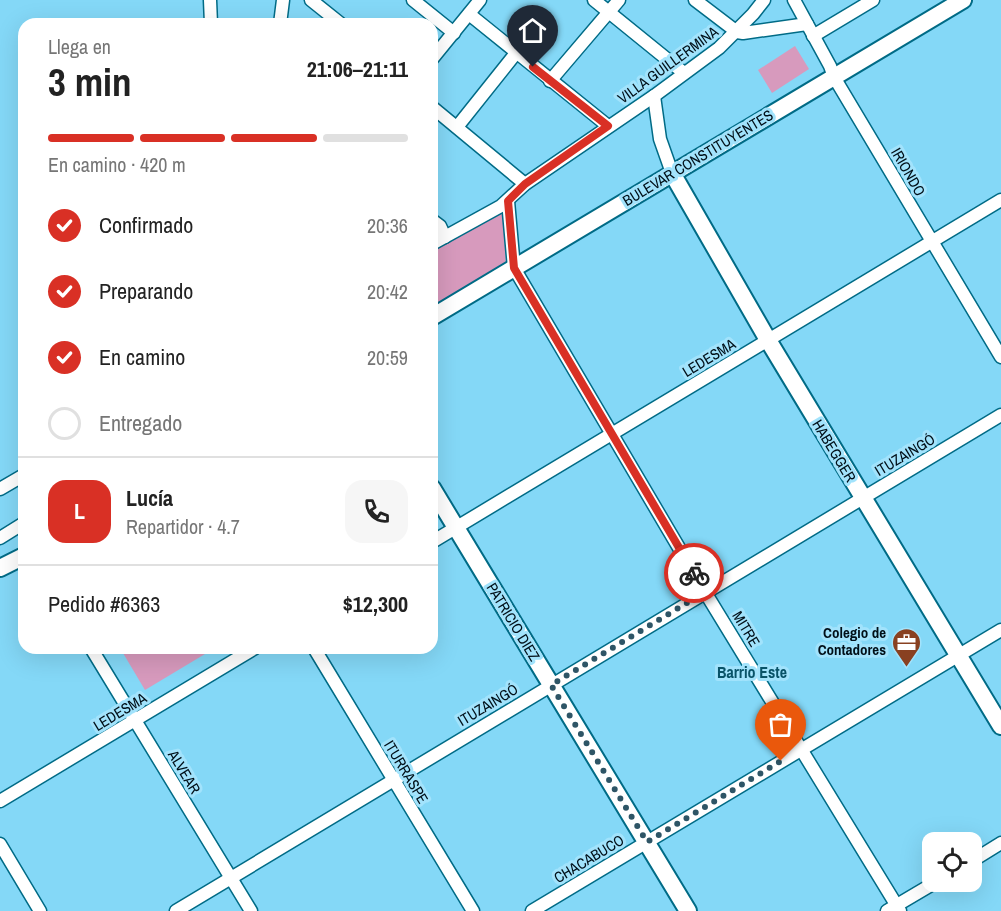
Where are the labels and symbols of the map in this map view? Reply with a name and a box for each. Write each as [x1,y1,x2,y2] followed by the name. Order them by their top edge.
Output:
[507,5,558,67] pin
[613,20,723,108] street label: VILLA GUILLERMINA
[619,104,777,211] street label: BULEVAR CONSTITUYENTES
[886,144,931,200] street label: IRIONDO
[678,333,740,382] street label: LEDESMA
[807,415,861,486] street label: HABEGGER
[871,428,939,481] street label: ITUZAINGÓ
[664,543,724,603] courier
[482,579,545,665] street label: PATRICIO DIEZ
[728,607,765,651] street label: MITRE
[818,622,886,660] place label: Colegio de Contadores
[891,626,923,668] office icon: Colegio de Contadores
[717,661,787,683] district label: Barrio Este
[454,678,522,731] street label: ITUZAINGÓ
[89,687,151,736] street label: LEDESMA
[755,699,806,761] pin
[379,736,434,807] street label: ITURRASPE
[163,745,206,798] street label: ALVEAR
[550,829,628,888] street label: CHACABUCO

